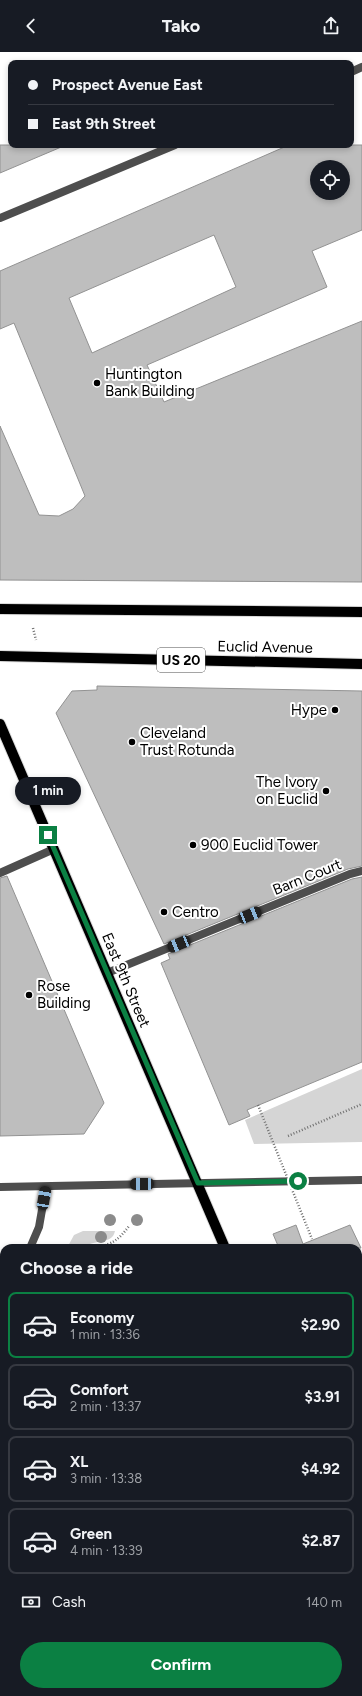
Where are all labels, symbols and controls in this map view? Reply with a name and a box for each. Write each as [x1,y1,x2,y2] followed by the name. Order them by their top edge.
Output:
[20,15,42,37] icon: back
[162,15,200,37] text: Tako
[320,15,342,37] icon: share
[52,76,203,94] text: Prospect Avenue East
[52,115,156,133] text: East 9th Street
[310,160,350,200] map controls
[310,160,350,200] button: locate
[105,365,195,400] place label: Huntington Bank Building
[92,378,102,388] marker: Huntington Bank Building
[217,637,313,657] street label: Euclid Avenue
[157,648,205,672] road number: US 20
[291,701,327,719] place label: Hype
[330,705,340,715] marker: Hype
[140,724,234,759] place label: Cleveland Trust Rotunda
[127,737,137,747] marker: Cleveland Trust Rotunda
[256,773,318,808] place label: The Ivory on Euclid
[15,777,81,805] callout: 1 min
[33,783,63,798] text: 1 min
[321,786,331,796] marker: The Ivory on Euclid
[39,826,57,844] route end
[201,836,318,854] place label: 900 Euclid Tower
[188,840,198,850] marker: 900 Euclid Tower
[270,855,344,899] street label: Barn Court
[172,903,219,921] place label: Centro
[237,905,263,925] car
[159,907,169,917] marker: Centro
[98,930,154,1030] street label: East 9th Street
[166,934,192,954] car
[37,977,91,1012] place label: Rose Building
[24,990,34,1000] marker: Rose Building
[289,1172,307,1190] route start
[130,1178,154,1190] car
[36,1185,52,1211] car
[20,1257,133,1279] text: Choose a ride
[22,1307,58,1343] icon: car
[70,1309,135,1327] text: Economy
[301,1316,340,1334] text: $2.90
[70,1327,140,1342] text: 1 min · 13:36
[22,1379,58,1415] icon: car
[70,1381,129,1399] text: Comfort
[305,1388,340,1406] text: $3.91
[70,1399,141,1414] text: 2 min · 13:37
[22,1451,58,1487] icon: car
[70,1453,88,1471] text: XL
[301,1460,340,1478] text: $4.92
[70,1471,142,1486] text: 3 min · 13:38
[22,1523,58,1559] icon: car
[70,1525,112,1543] text: Green
[302,1532,340,1550] text: $2.87
[70,1543,143,1558] text: 4 min · 13:39
[20,1591,42,1613] icon: cash
[52,1593,86,1611] text: Cash
[306,1595,342,1610] text: 140 m
[20,1642,342,1688] button: Confirm

